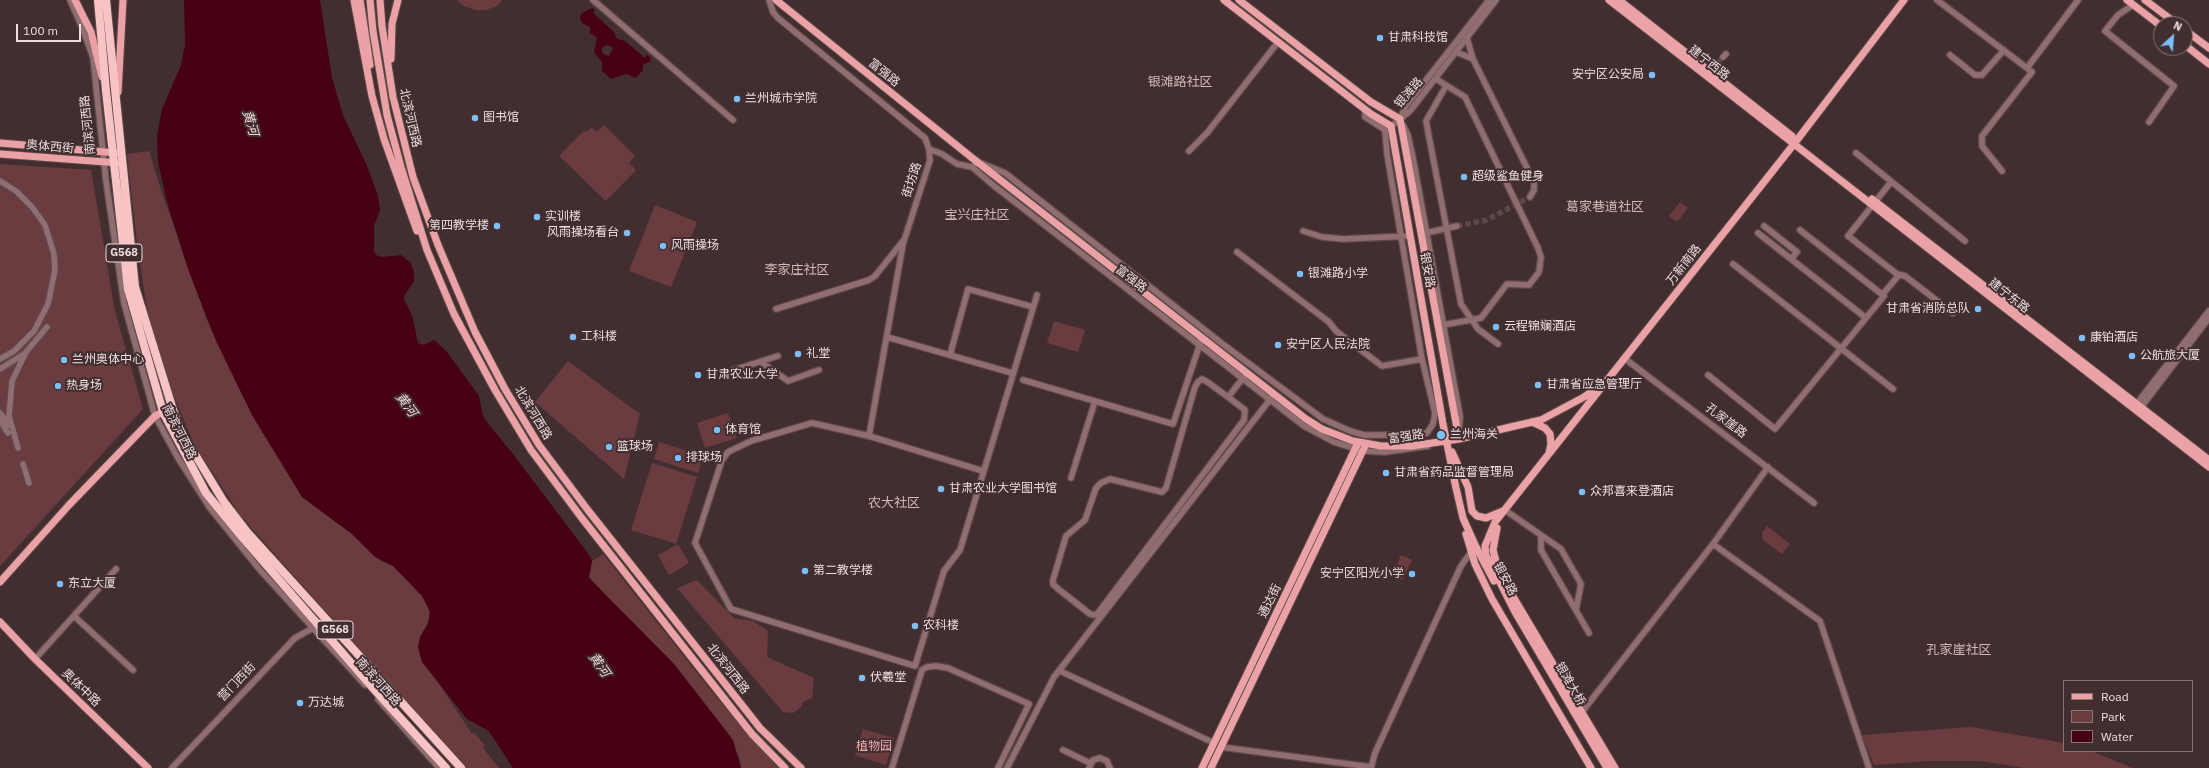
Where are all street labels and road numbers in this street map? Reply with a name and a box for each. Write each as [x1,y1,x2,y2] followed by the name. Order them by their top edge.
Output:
[1686,43,1732,83] street label: 建宁西路
[865,56,903,90] street label: 富强路
[1392,75,1426,111] street label: 银滩路
[396,87,424,149] street label: 北滨河西路
[78,94,98,156] street label: 南滨河西路
[25,138,75,156] street label: 奥体西街
[900,161,924,199] street label: 街坊路
[1664,242,1704,288] street label: 万新南路
[106,244,142,262] road number: G568
[1417,251,1437,289] street label: 银安路
[1112,262,1150,296] street label: 富强路
[1986,276,2032,316] street label: 建宁东路
[511,384,555,442] street label: 北滨河西路
[1702,401,1750,441] street label: 孔家崖路
[159,402,199,462] street label: 南滨河西路
[1387,427,1425,447] street label: 富强路
[1490,560,1520,598] street label: 银安路
[1256,582,1284,620] street label: 通达街
[317,621,353,639] road number: G568
[704,641,752,697] street label: 北滨河西路
[353,655,403,709] street label: 南滨河西路
[215,660,259,704] street label: 营门西街
[1552,660,1588,708] street label: 银滩大桥
[59,666,103,710] street label: 奥体中路

